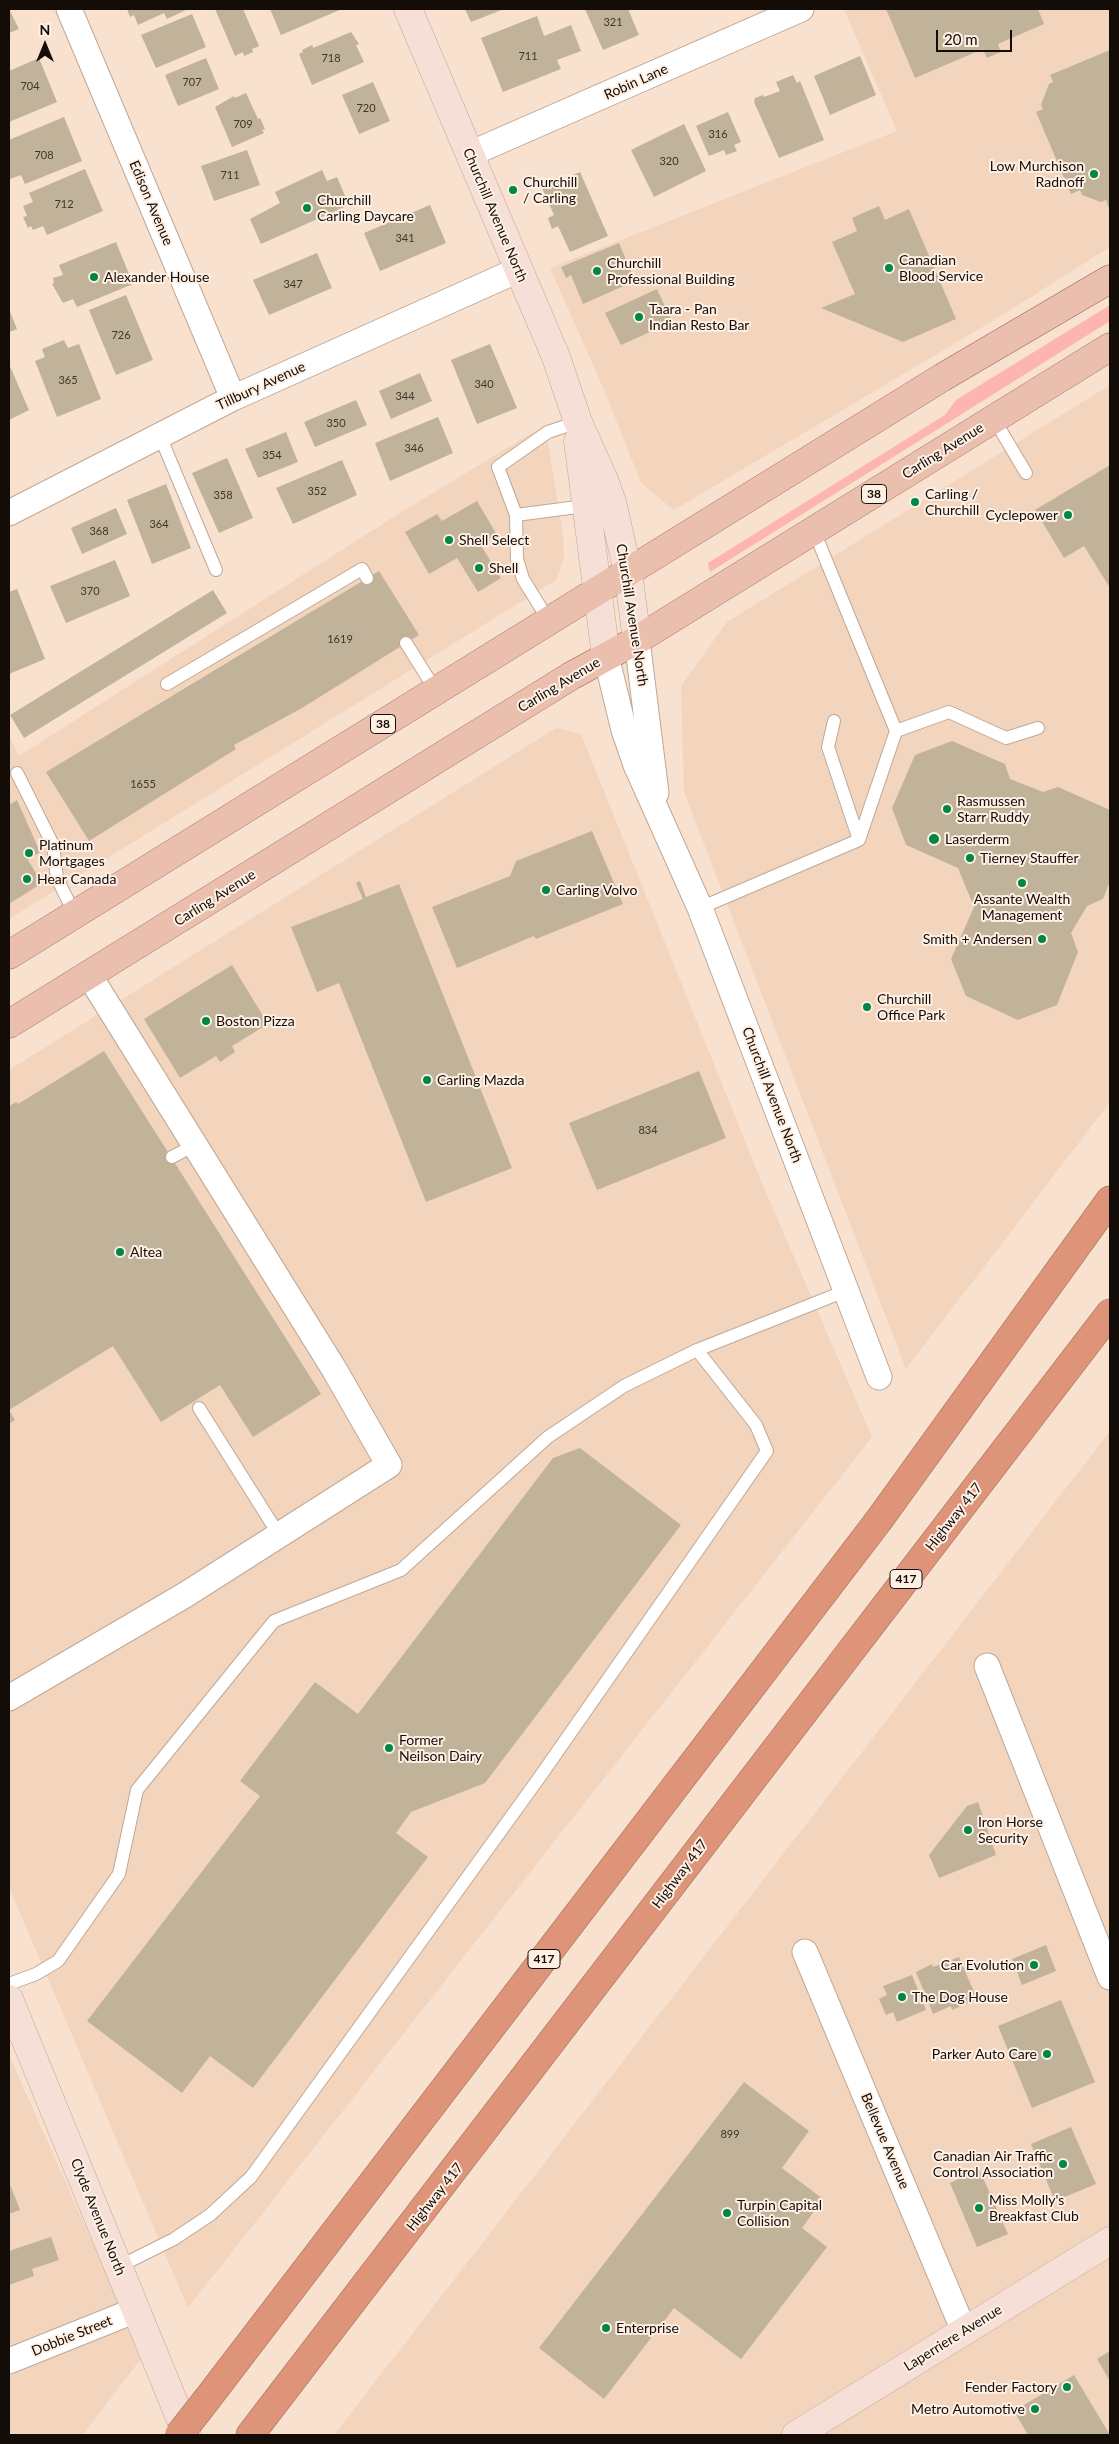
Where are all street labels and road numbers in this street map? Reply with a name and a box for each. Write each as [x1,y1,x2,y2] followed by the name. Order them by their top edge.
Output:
[601,60,671,104] street label: Robin Lane
[459,145,531,285] street label: Churchill Avenue North
[126,158,176,248] street label: Edison Avenue
[214,358,308,414] street label: Tillbury Avenue
[899,419,987,483] street label: Carling Avenue
[862,484,886,504] road number: 38
[612,543,652,687] street label: Churchill Avenue North
[515,654,603,716] street label: Carling Avenue
[370,714,396,734] road number: 38
[171,866,259,930] street label: Carling Avenue
[738,1025,806,1165] street label: Churchill Avenue North
[922,1480,986,1554] street label: Highway 417
[890,1570,922,1588] road number: 417
[649,1836,711,1912] street label: Highway 417
[528,1950,560,1968] road number: 417
[857,2091,913,2191] street label: Bellevue Avenue
[67,2156,129,2278] street label: Clyde Avenue North
[403,2160,467,2234] street label: Highway 417
[901,2301,1005,2375] street label: Laperriere Avenue
[29,2312,115,2360] street label: Dobbie Street

